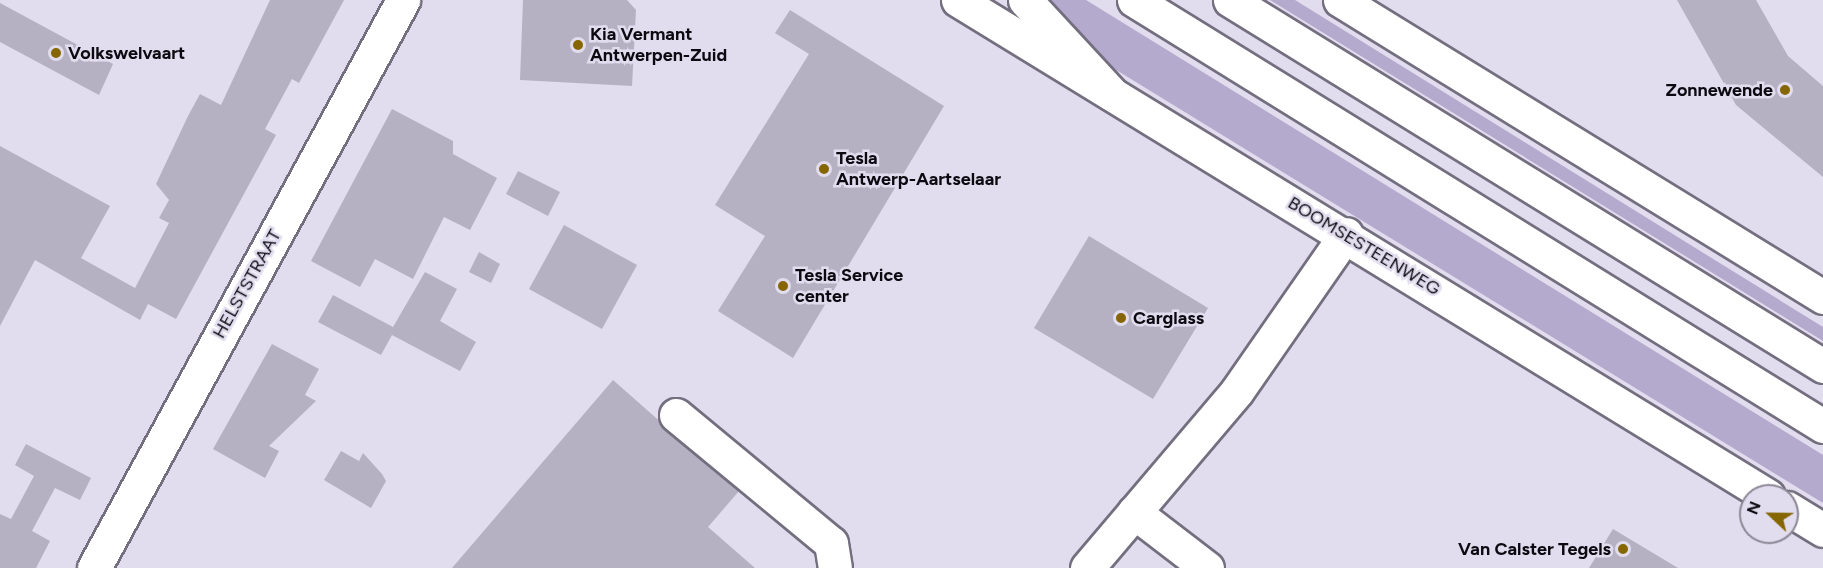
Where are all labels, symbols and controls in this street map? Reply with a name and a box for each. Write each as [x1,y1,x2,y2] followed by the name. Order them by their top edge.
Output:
[590,24,727,66] place label: Kia Vermant Antwerpen-Zuid
[571,38,585,52] marker: Kia Vermant Antwerpen-Zuid
[68,42,185,64] place label: Volkswelvaart
[49,46,63,60] marker: Volkswelvaart
[1666,79,1773,101] place label: Zonnewende
[1778,83,1792,97] marker: Zonnewende
[836,148,1001,190] place label: Tesla Antwerp-Aartselaar
[817,162,831,176] marker: Tesla Antwerp-Aartselaar
[1284,192,1444,300] street label: BOOMSESTEENWEG
[208,226,286,342] street label: HELSTSTRAAT
[795,265,903,308] place label: Tesla Service center
[776,279,790,293] marker: Tesla Service center
[1133,307,1204,329] place label: Carglass
[1114,311,1128,325] marker: Carglass
[1739,484,1799,544] north arrow
[1743,499,1765,517] text: N
[1458,538,1611,560] place label: Van Calster Tegels
[1616,542,1630,556] marker: Van Calster Tegels

